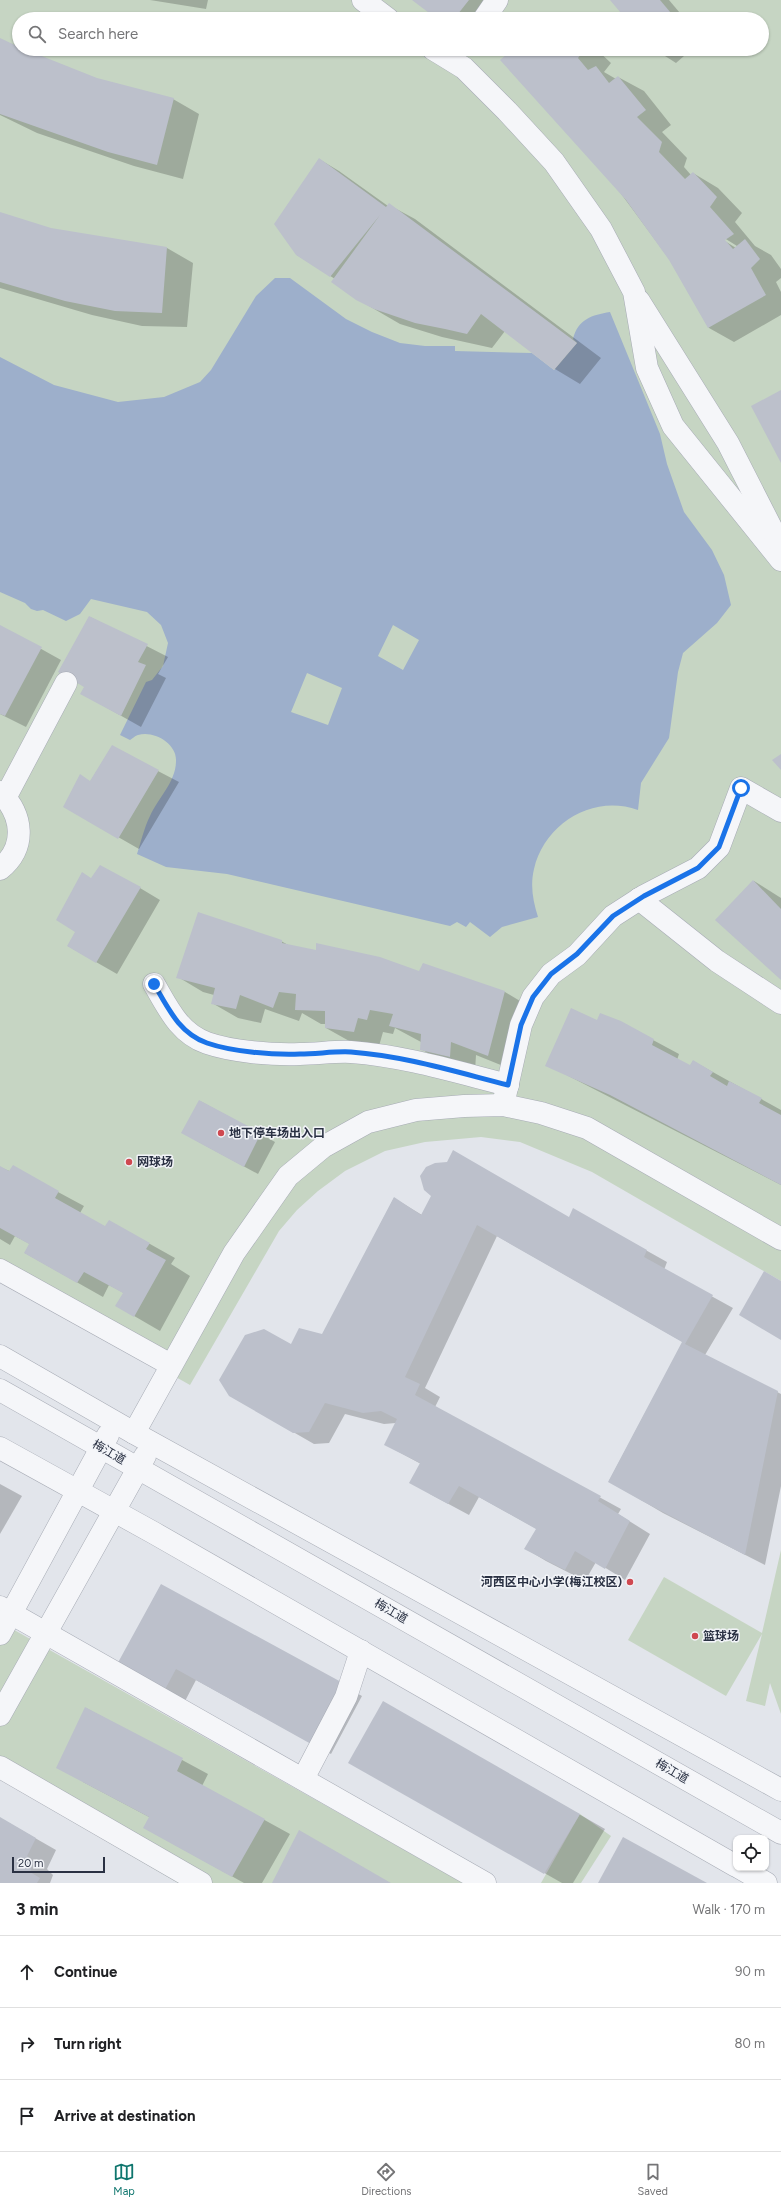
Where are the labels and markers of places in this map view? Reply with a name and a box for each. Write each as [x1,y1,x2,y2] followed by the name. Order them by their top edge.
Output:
[229,1126,325,1140] place label: 地下停车场出入口
[216,1128,226,1138] marker: 地下停车场出入口
[137,1155,173,1169] place label: 网球场
[124,1157,134,1167] marker: 网球场
[481,1575,622,1589] place label: 河西区中心小学(梅江校区)
[625,1577,635,1587] marker: 河西区中心小学(梅江校区)
[703,1629,739,1643] place label: 篮球场
[690,1631,700,1641] marker: 篮球场

